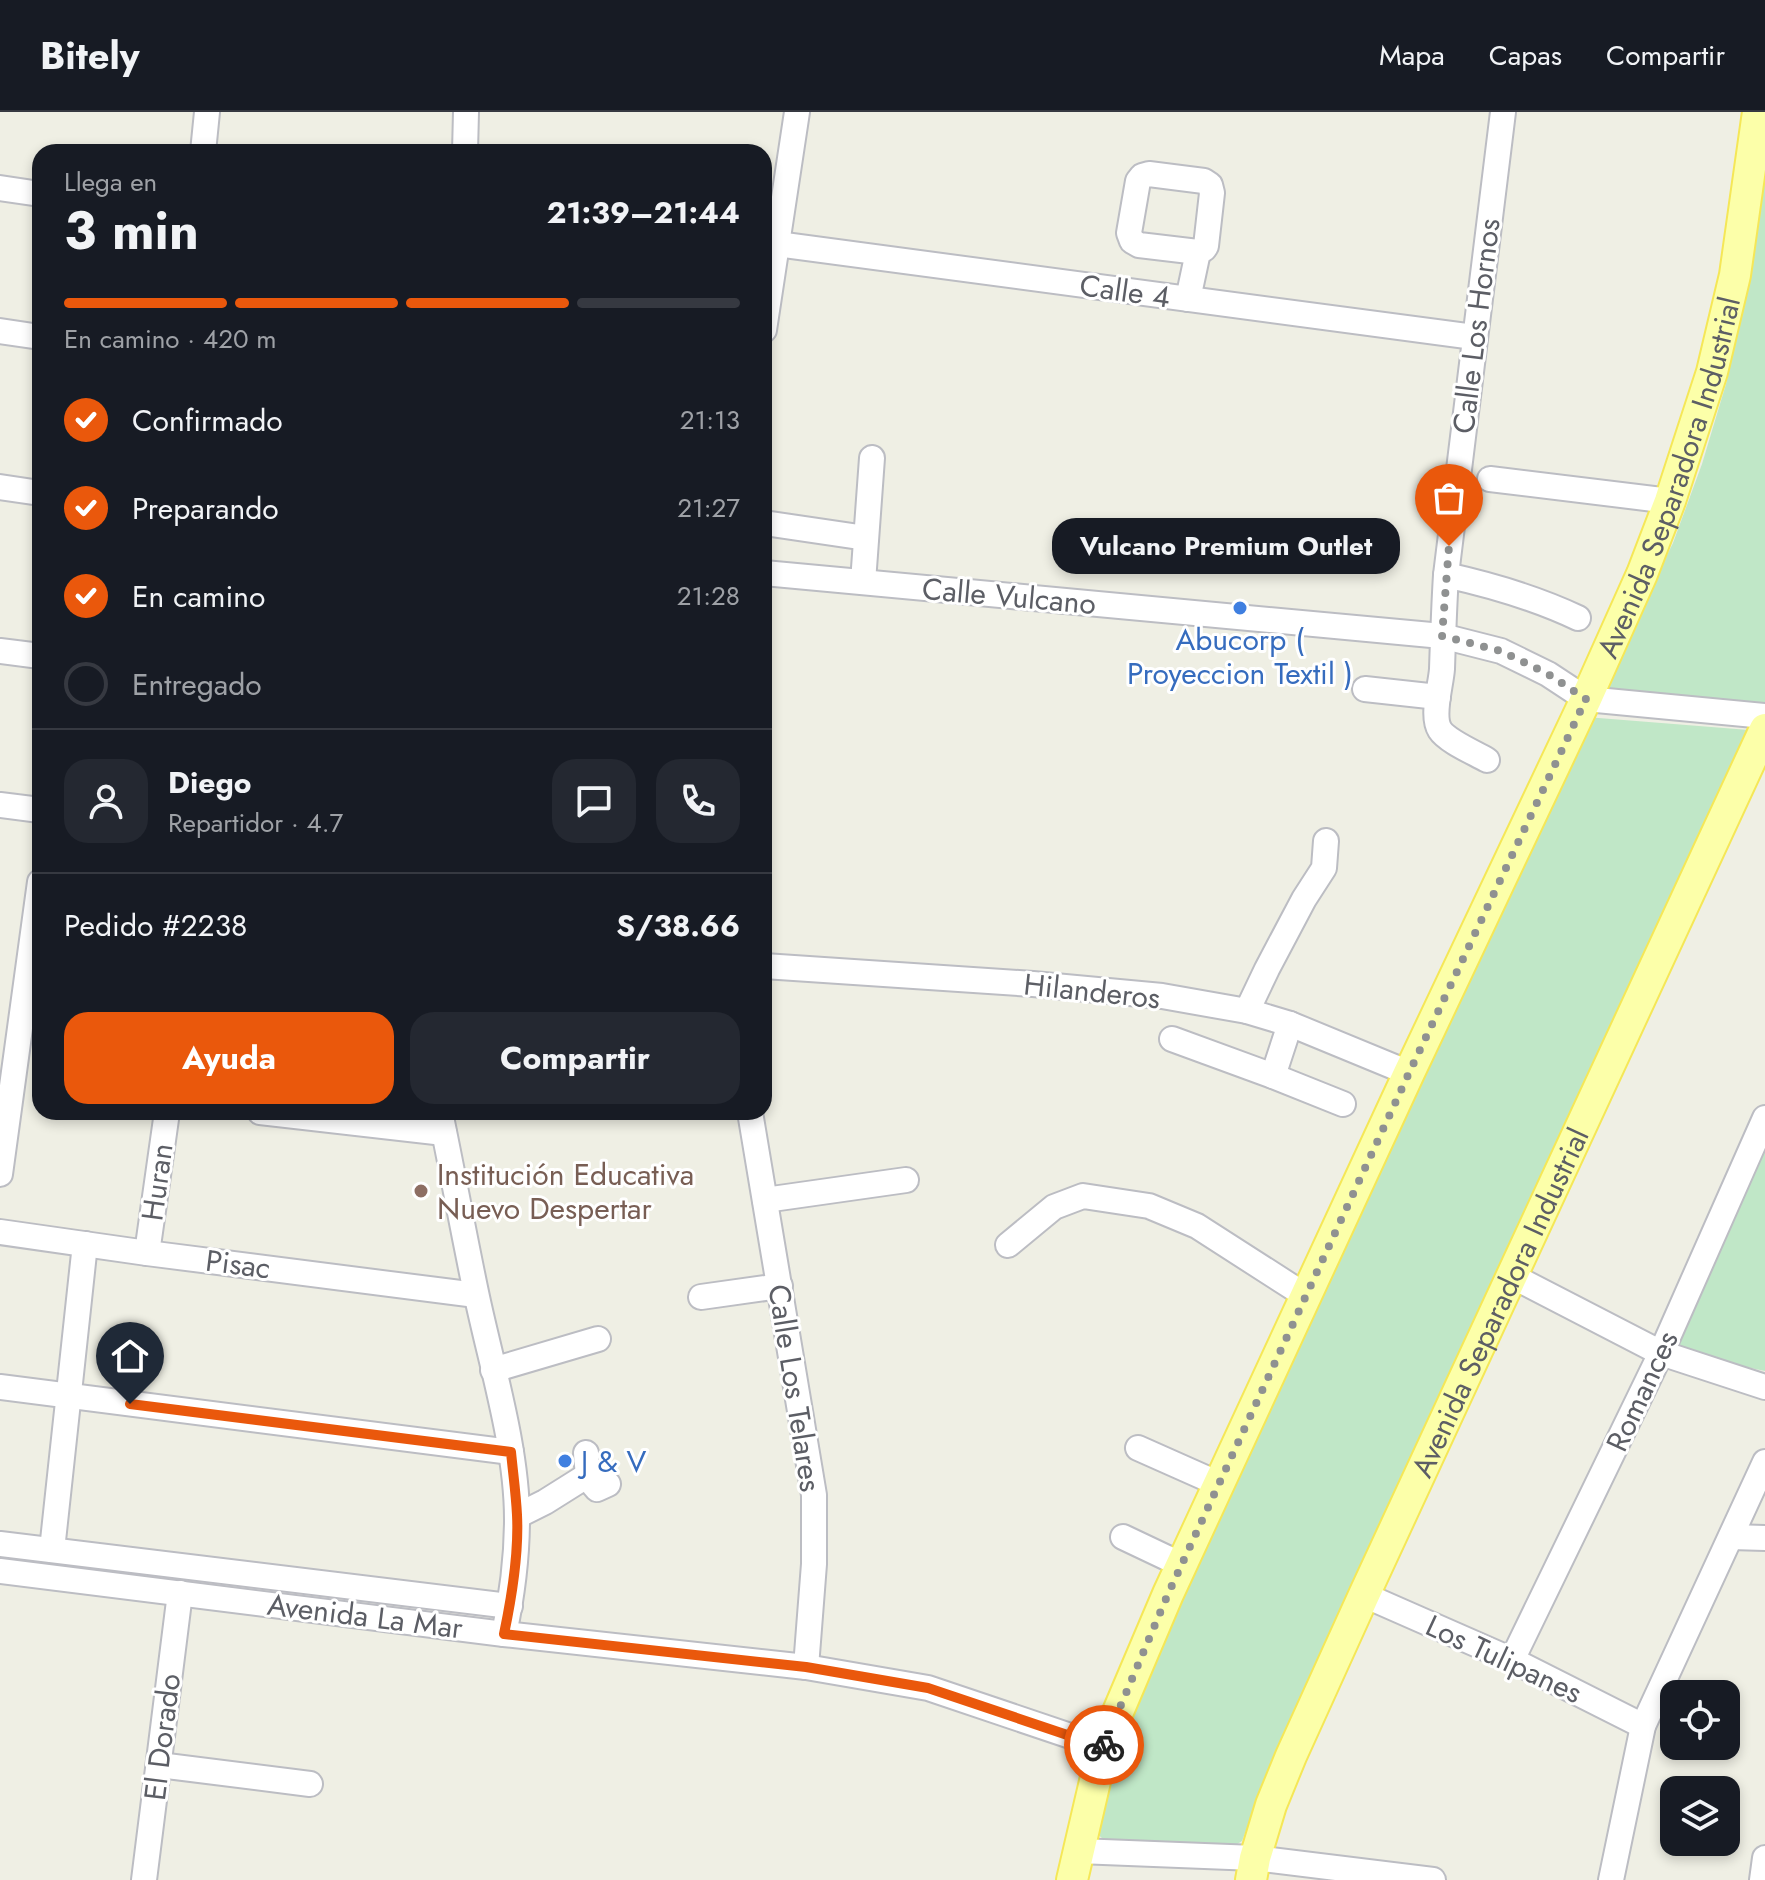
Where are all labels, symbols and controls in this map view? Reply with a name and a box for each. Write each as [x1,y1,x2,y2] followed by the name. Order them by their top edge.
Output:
[40,28,140,83] text: Bitely
[1379,35,1445,76] text: Mapa
[1489,35,1562,76] text: Capas
[1606,35,1725,76] text: Compartir
[64,163,157,201] text: Llega en
[547,191,740,234] text: 21:39–21:44
[64,193,199,269] text: 3 min
[1441,216,1511,436] street label: Calle Los Hornos
[1077,263,1173,319] street label: Calle 4
[1586,292,1751,665] street label: Avenida Separadora Industrial
[64,320,277,358] text: En camino · 420 m
[64,398,108,442] icon: check
[132,399,283,442] text: Confirmado
[680,401,740,439] text: 21:13
[1415,464,1483,546] pin
[1427,476,1471,520] icon: bag
[64,486,108,530] icon: check
[132,487,279,530] text: Preparando
[677,489,740,527] text: 21:27
[1053,518,1401,574] callout: Vulcano Premium Outlet
[1080,527,1372,565] text: Vulcano Premium Outlet
[920,567,1098,625] street label: Calle Vulcano
[64,574,108,618] icon: check
[132,575,265,618] text: En camino
[677,577,740,615] text: 21:28
[1231,599,1249,617] marker: Abucorp ( Proyeccion Textil )
[1127,618,1353,695] place label: Abucorp ( Proyeccion Textil )
[132,663,262,706] text: Entregado
[64,759,148,843] button: person
[552,759,636,843] button: chat
[656,759,740,843] button: phone
[168,761,251,804] text: Diego
[168,804,343,842] text: Repartidor · 4.7
[64,904,247,947] text: Pedido #2238
[616,904,740,947] text: S/38.66
[1022,962,1162,1020] street label: Hilanderos
[64,1012,394,1104] button: Ayuda
[410,1012,740,1104] button: Compartir
[1400,1120,1599,1484] street label: Avenida Separadora Industrial
[130,1141,184,1223] street label: Huran
[437,1153,694,1230] place label: Institución Educativa Nuevo Despertar
[412,1182,430,1200] marker: Institución Educativa Nuevo Despertar
[203,1239,273,1289] street label: Pisac
[757,1281,833,1495] street label: Calle Los Telares
[96,1322,164,1404] pin
[1595,1324,1689,1458] street label: Romances
[108,1334,152,1378] icon: home
[577,1440,646,1483] place label: J & V
[556,1452,574,1470] marker: J & V
[265,1583,466,1649] street label: Avenida La Mar
[1419,1604,1589,1714] street label: Los Tulipanes
[133,1671,191,1803] street label: El Dorado
[1660,1680,1740,1856] map controls
[1660,1680,1740,1760] button: locate
[1064,1705,1144,1785] courier
[1082,1723,1126,1767] icon: bike
[1660,1776,1740,1856] button: layers

